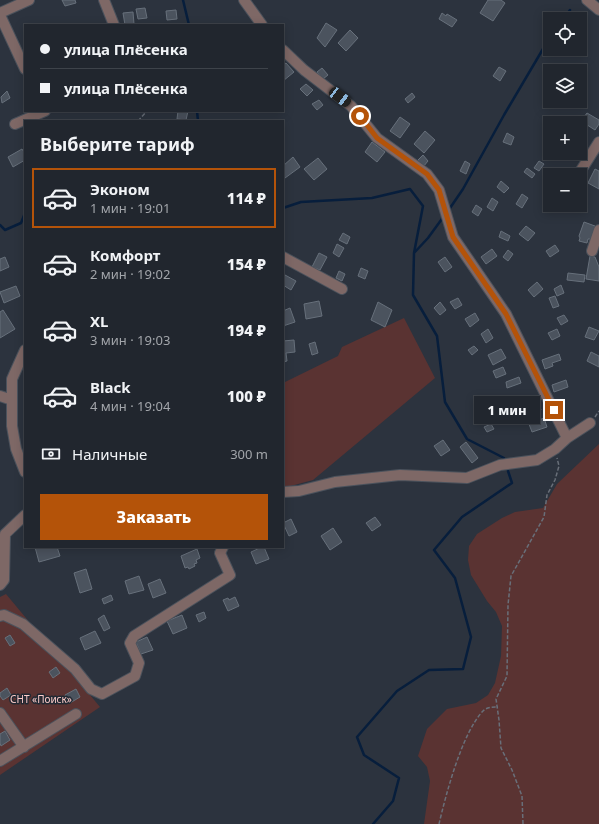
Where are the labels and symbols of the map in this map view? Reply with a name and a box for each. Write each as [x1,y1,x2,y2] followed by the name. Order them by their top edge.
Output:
[327,85,353,109] car
[351,107,369,125] route start
[474,396,540,424] callout: 1 мин
[545,401,563,419] route end
[10,692,72,706] park label: СНТ «Поиск»

